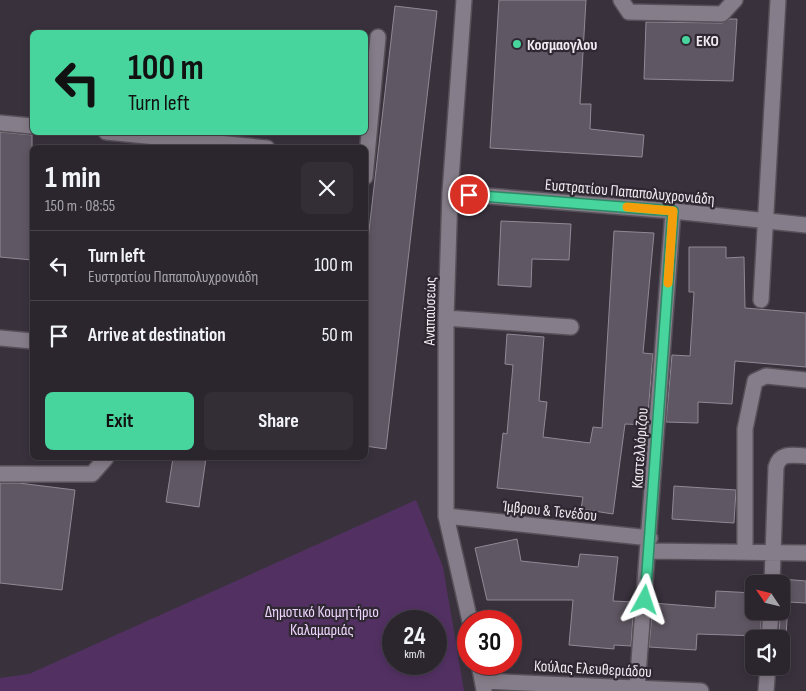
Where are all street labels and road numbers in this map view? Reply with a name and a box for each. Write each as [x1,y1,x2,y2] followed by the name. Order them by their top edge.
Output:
[544,176,716,209] street label: Ευστρατίου Παπαπολυχρονιάδη
[420,276,441,347] street label: Αναπαύσεως
[628,407,653,489] street label: Καστελλόριζου
[501,497,598,526] street label: Ίμβρου & Τενέδου
[533,657,652,682] street label: Κούλας Ελευθεριάδου

